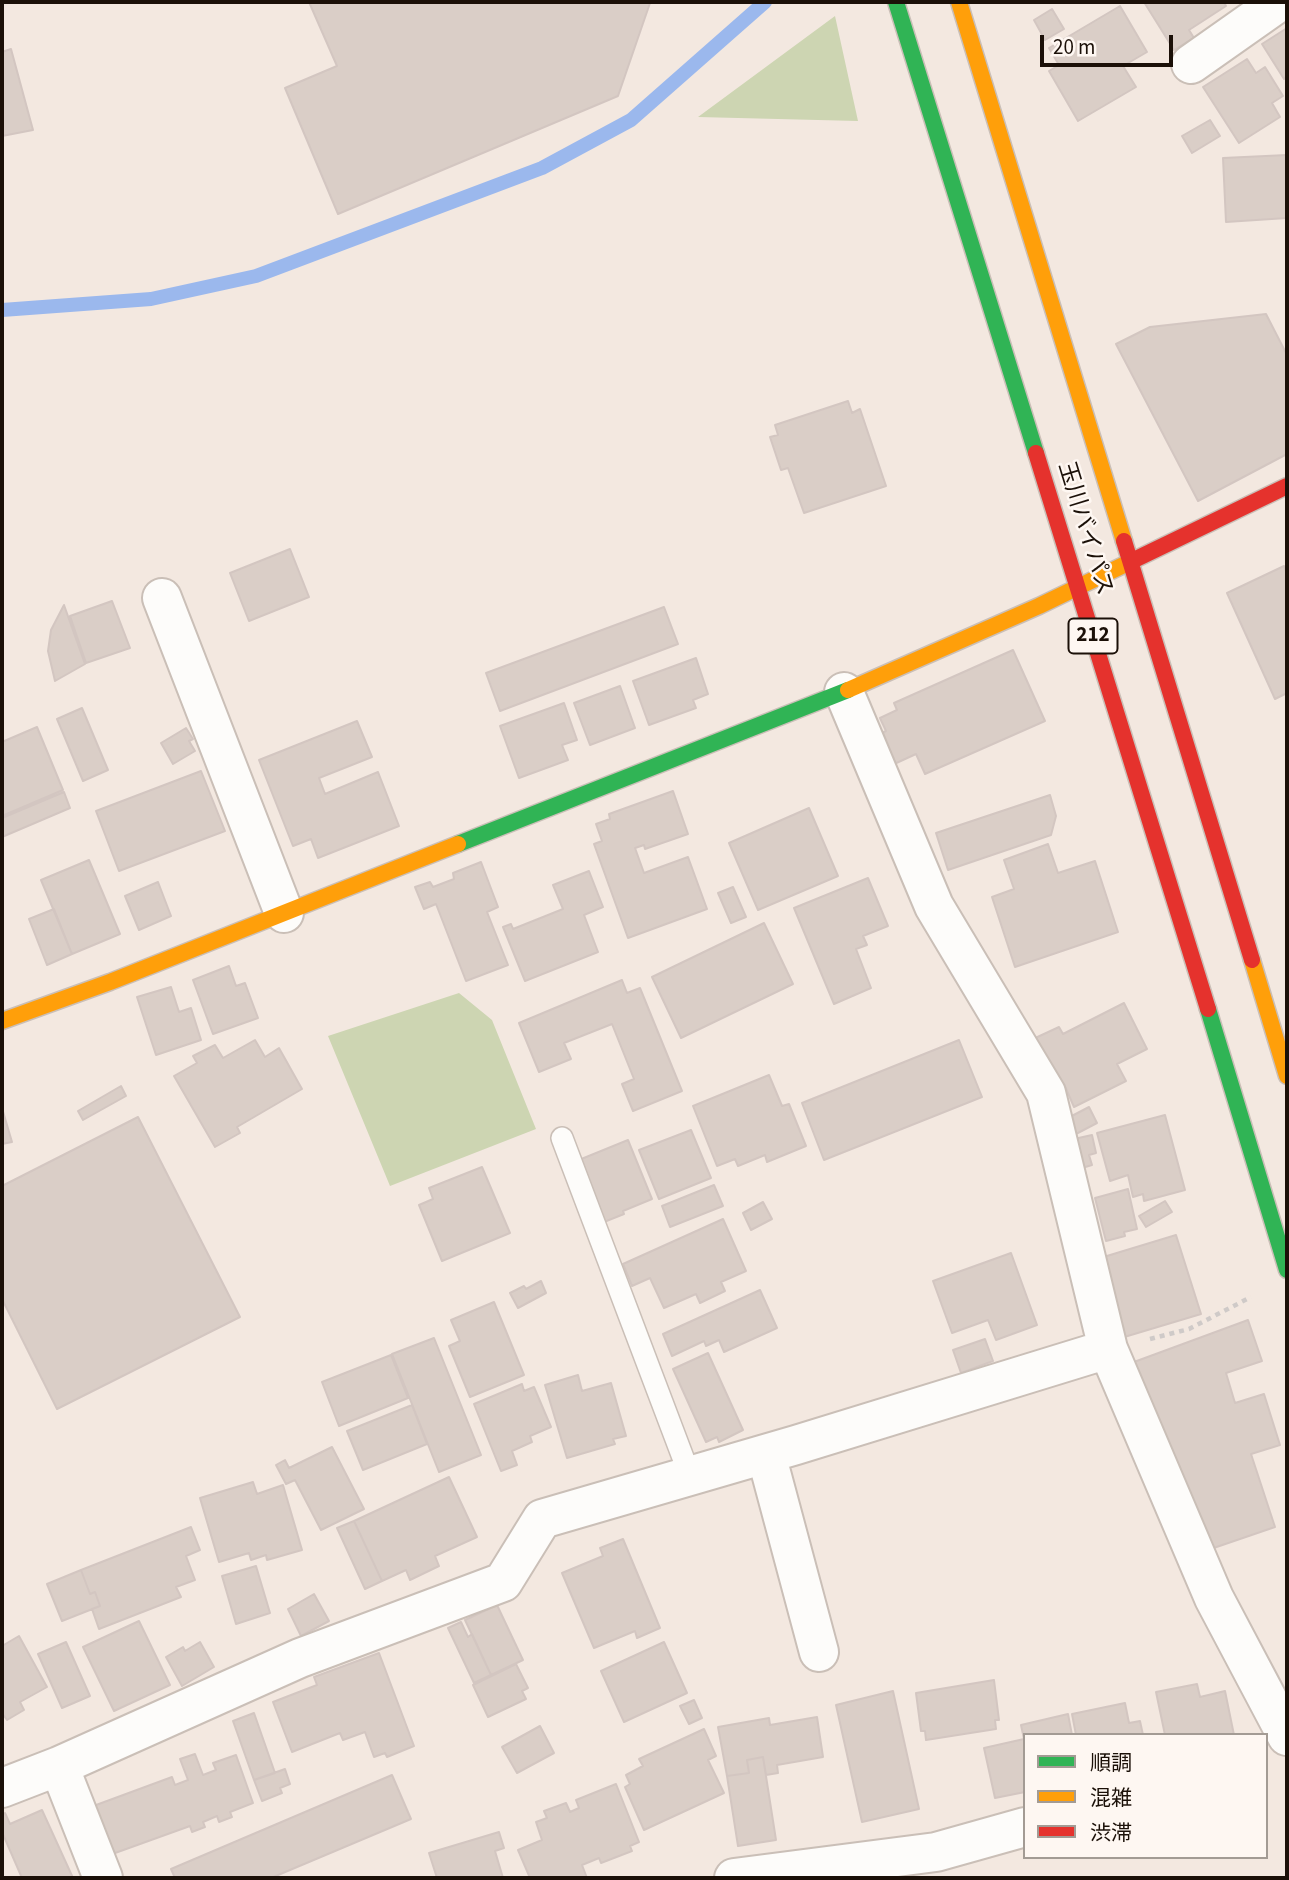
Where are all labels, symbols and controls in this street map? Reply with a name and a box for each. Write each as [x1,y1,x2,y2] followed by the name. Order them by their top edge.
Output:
[1044,21,1177,65] scale bar
[1053,32,1095,62] text: 20 m
[1051,459,1117,599] street label: 玉川バイパス
[1068,618,1118,654] road number: 212
[1023,1733,1268,1859] legend
[1090,1748,1132,1778] text: 順調
[1090,1783,1132,1813] text: 混雑
[1090,1818,1132,1848] text: 渋滞

